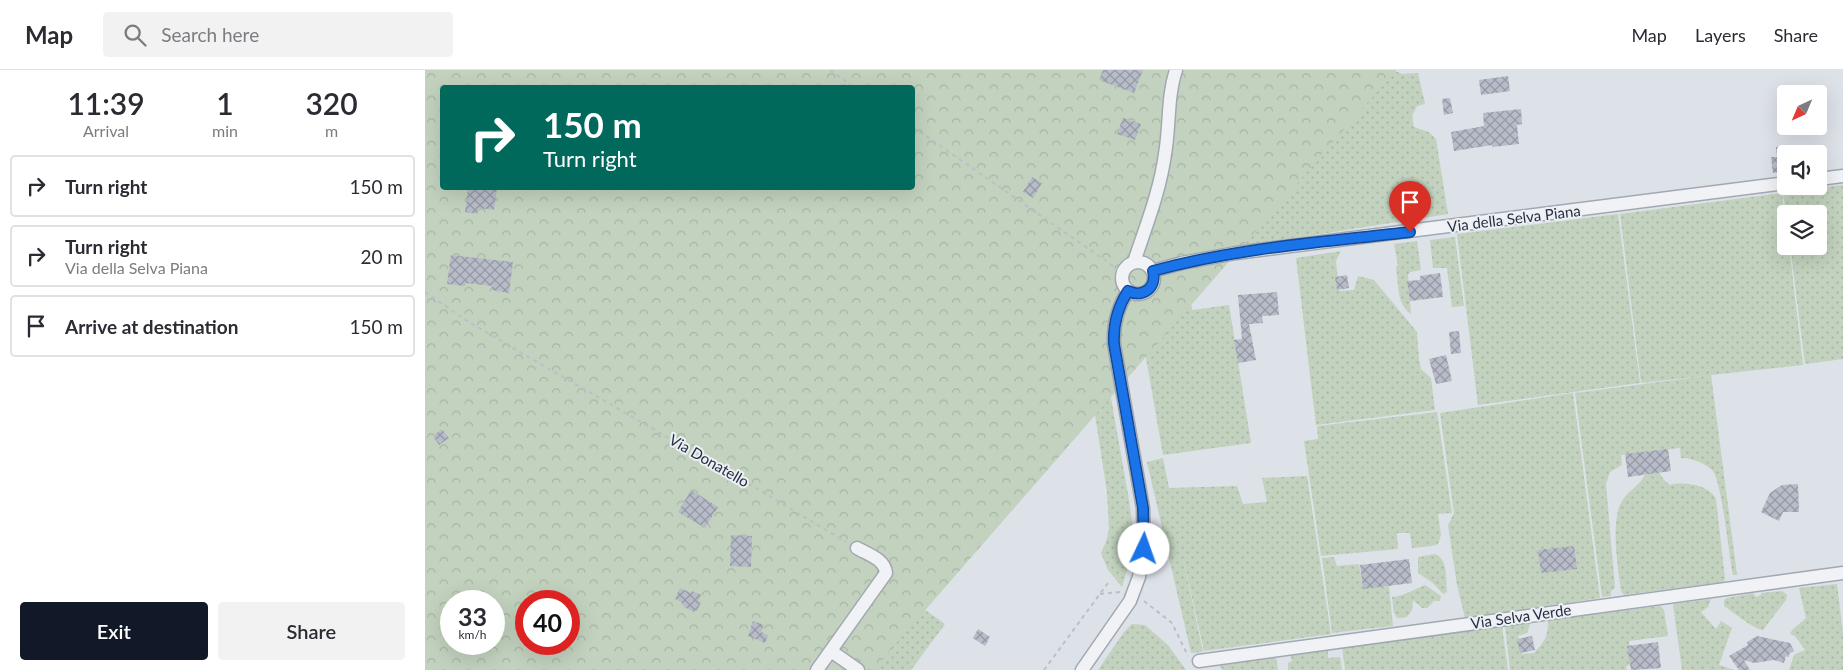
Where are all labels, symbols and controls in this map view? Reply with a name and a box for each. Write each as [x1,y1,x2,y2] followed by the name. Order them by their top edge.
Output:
[103,12,453,57] search box
[25,20,73,49] text: Map
[121,21,149,49] icon: search
[161,23,259,46] text: Search here
[1631,24,1667,46] text: Map
[1695,24,1746,46] text: Layers
[1774,24,1818,46] text: Share
[67,85,145,121] text: 11:39
[216,85,234,121] text: 1
[305,85,358,121] text: 320
[1777,85,1827,135] north arrow
[1777,85,1827,255] map controls
[543,103,642,145] text: 150 m
[460,105,525,170] icon: right
[83,121,129,140] text: Arrival
[212,121,238,140] text: min
[325,121,338,140] text: m
[543,145,637,172] text: Turn right
[1777,145,1827,195] button: sound
[22,172,50,200] icon: right
[65,175,147,198] text: Turn right
[349,175,403,198] text: 150 m
[1389,181,1431,232] pin
[1396,188,1424,216] icon: arrive
[1446,201,1581,235] street label: Via della Selva Piana
[1777,205,1827,255] button: layers
[65,235,147,258] text: Turn right
[22,242,50,270] icon: right
[360,245,403,268] text: 20 m
[65,258,208,277] text: Via della Selva Piana
[22,312,50,340] icon: arrive
[65,315,238,338] text: Arrive at destination
[349,315,403,338] text: 150 m
[666,430,753,490] street label: Via Donatello
[1117,522,1169,574] position arrow
[515,590,580,655] speed limit sign: 40
[1469,600,1572,632] street label: Via Selva Verde
[458,601,487,631] text: 33
[20,602,208,660] button: Exit
[218,602,405,660] button: Share
[458,627,487,642] text: km/h

